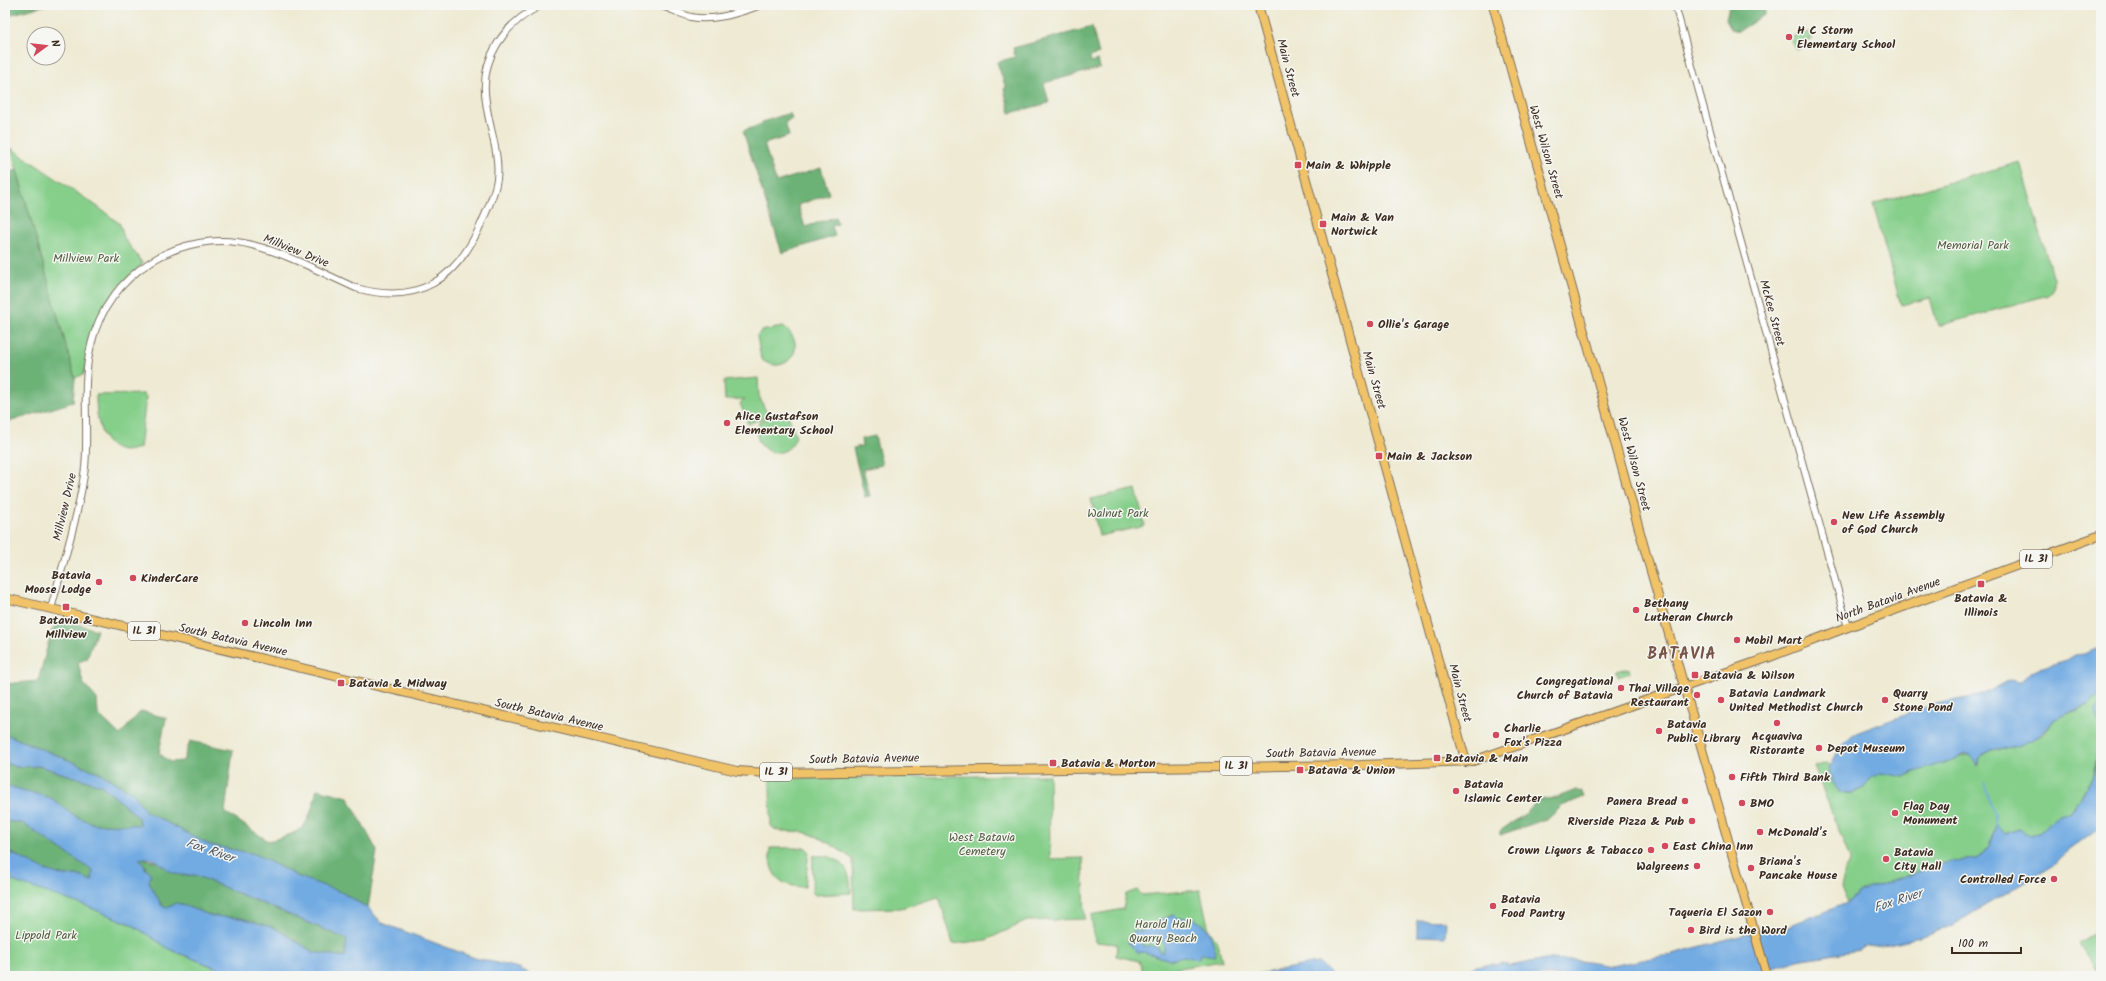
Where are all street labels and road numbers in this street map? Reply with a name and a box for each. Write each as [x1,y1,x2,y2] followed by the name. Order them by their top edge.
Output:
[1271,37,1305,100] street label: Main Street
[1524,103,1569,201] street label: West Wilson Street
[260,229,332,273] street label: Millview Drive
[1754,278,1790,349] street label: McKee Street
[1357,349,1391,412] street label: Main Street
[1612,415,1656,514] street label: West Wilson Street
[48,470,82,543] street label: Millview Drive
[2020,550,2052,568] road number: IL 31
[1833,572,1944,628] street label: North Batavia Avenue
[177,618,290,662] street label: South Batavia Avenue
[128,622,160,640] road number: IL 31
[1443,662,1477,725] street label: Main Street
[493,693,606,737] street label: South Batavia Avenue
[1265,743,1377,763] street label: South Batavia Avenue
[808,749,920,769] street label: South Batavia Avenue
[1220,757,1252,775] road number: IL 31
[760,763,792,781] road number: IL 31

